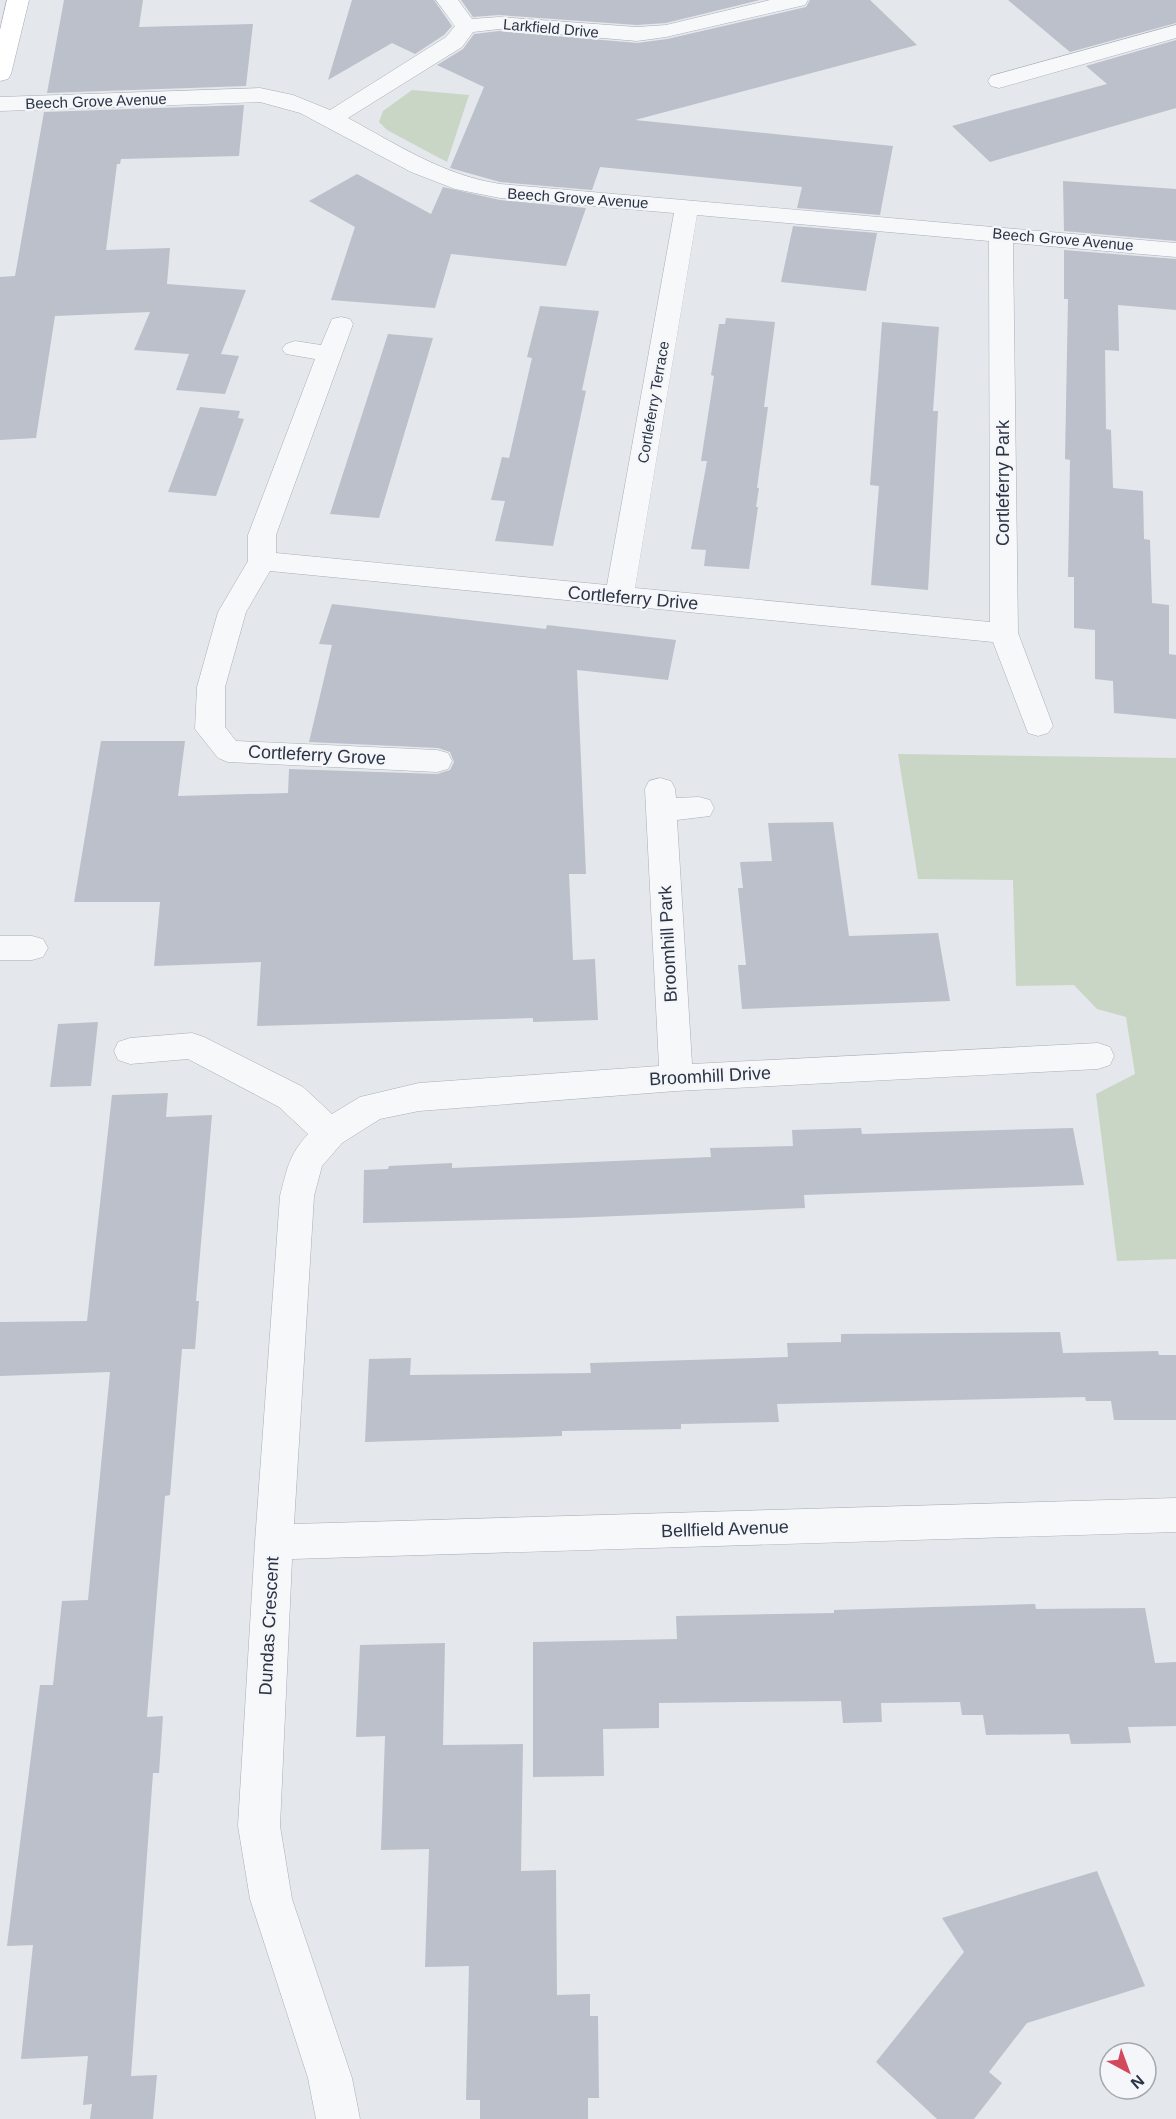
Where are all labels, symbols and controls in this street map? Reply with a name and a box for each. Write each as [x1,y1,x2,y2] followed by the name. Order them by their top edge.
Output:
[503,15,599,41] street label: Larkfield Drive
[25,90,167,112] street label: Beech Grove Avenue
[507,185,649,211] street label: Beech Grove Avenue
[992,224,1134,254] street label: Beech Grove Avenue
[634,339,672,465] street label: Cortleferry Terrace
[993,419,1013,546] street label: Cortleferry Park
[567,582,699,614] street label: Cortleferry Drive
[248,741,386,769] street label: Cortleferry Grove
[655,884,681,1003] street label: Broomhill Park
[649,1063,771,1089] street label: Broomhill Drive
[661,1517,789,1541] street label: Bellfield Avenue
[255,1556,283,1696] street label: Dundas Crescent
[1098,2041,1158,2101] north arrow
[1128,2072,1147,2092] text: N

